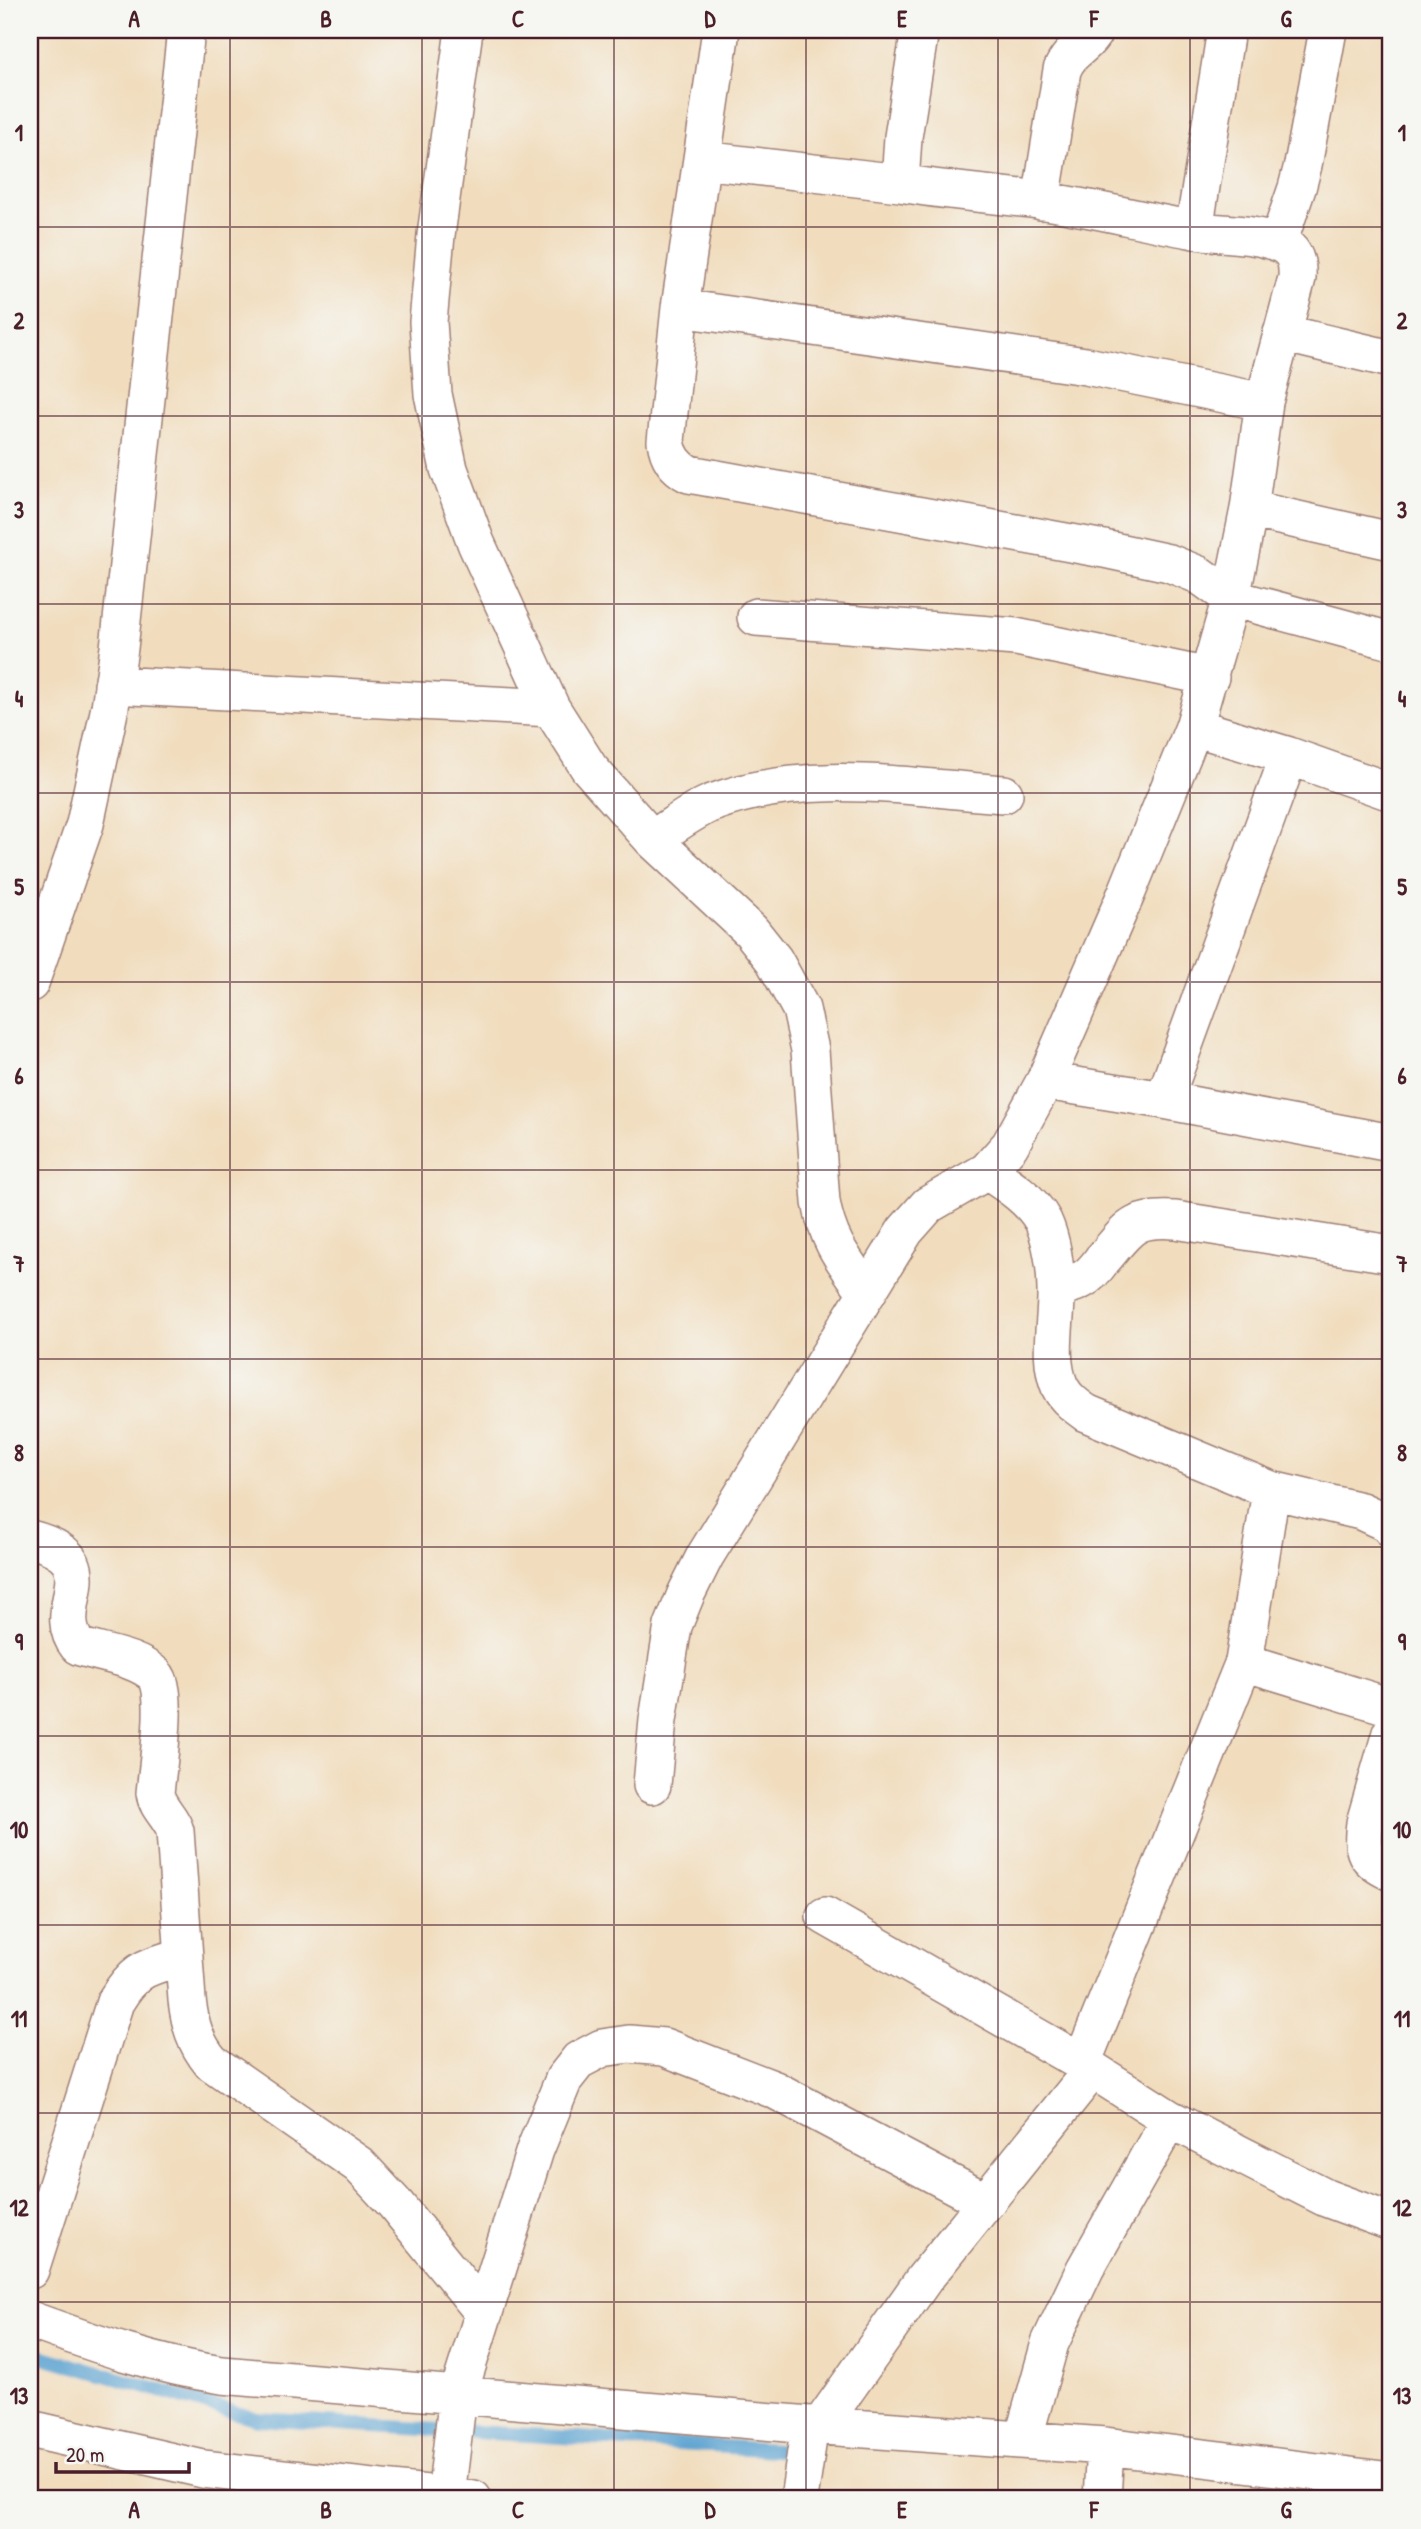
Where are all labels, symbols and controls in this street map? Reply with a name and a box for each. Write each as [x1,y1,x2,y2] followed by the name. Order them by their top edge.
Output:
[128,3,140,34] text: A
[320,3,332,34] text: B
[512,3,524,34] text: C
[705,3,717,34] text: D
[897,3,908,34] text: E
[1089,3,1100,34] text: F
[1280,3,1292,34] text: G
[15,117,23,148] text: 1
[1398,117,1406,148] text: 1
[14,305,25,336] text: 2
[1397,305,1408,336] text: 2
[14,494,24,525] text: 3
[1397,494,1407,525] text: 3
[15,683,24,714] text: 4
[1398,683,1407,714] text: 4
[14,871,24,902] text: 5
[1397,871,1407,902] text: 5
[14,1060,24,1091] text: 6
[1397,1060,1407,1091] text: 6
[12,1248,25,1279] text: 7
[1395,1248,1408,1279] text: 7
[14,1437,24,1468] text: 8
[1397,1437,1407,1468] text: 8
[15,1626,24,1657] text: 9
[1398,1626,1407,1657] text: 9
[10,1814,28,1845] text: 10
[1393,1814,1411,1845] text: 10
[11,2003,27,2034] text: 11
[1394,2003,1410,2034] text: 11
[9,2192,29,2223] text: 12
[1392,2192,1412,2223] text: 12
[10,2380,28,2411] text: 13
[1393,2380,1411,2411] text: 13
[56,2431,189,2475] scale bar
[66,2440,104,2469] text: 20 m
[128,2494,140,2525] text: A
[320,2494,332,2525] text: B
[512,2494,524,2525] text: C
[705,2494,717,2525] text: D
[897,2494,908,2525] text: E
[1089,2494,1100,2525] text: F
[1280,2494,1292,2525] text: G

